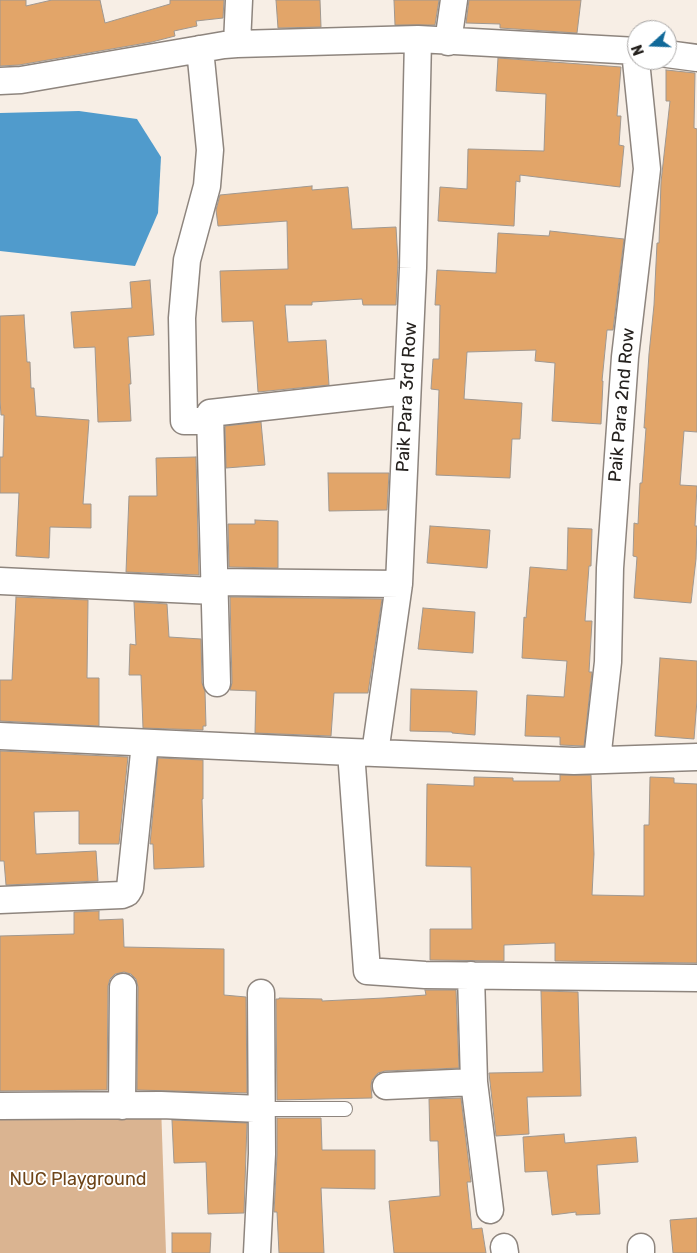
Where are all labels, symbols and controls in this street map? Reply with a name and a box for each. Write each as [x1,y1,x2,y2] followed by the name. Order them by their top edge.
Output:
[627,20,677,70] north arrow
[629,42,648,58] text: N
[392,321,422,473] street label: Paik Para 3rd Row
[605,327,639,483] street label: Paik Para 2nd Row
[9,1169,147,1191] park label: NUC Playground

